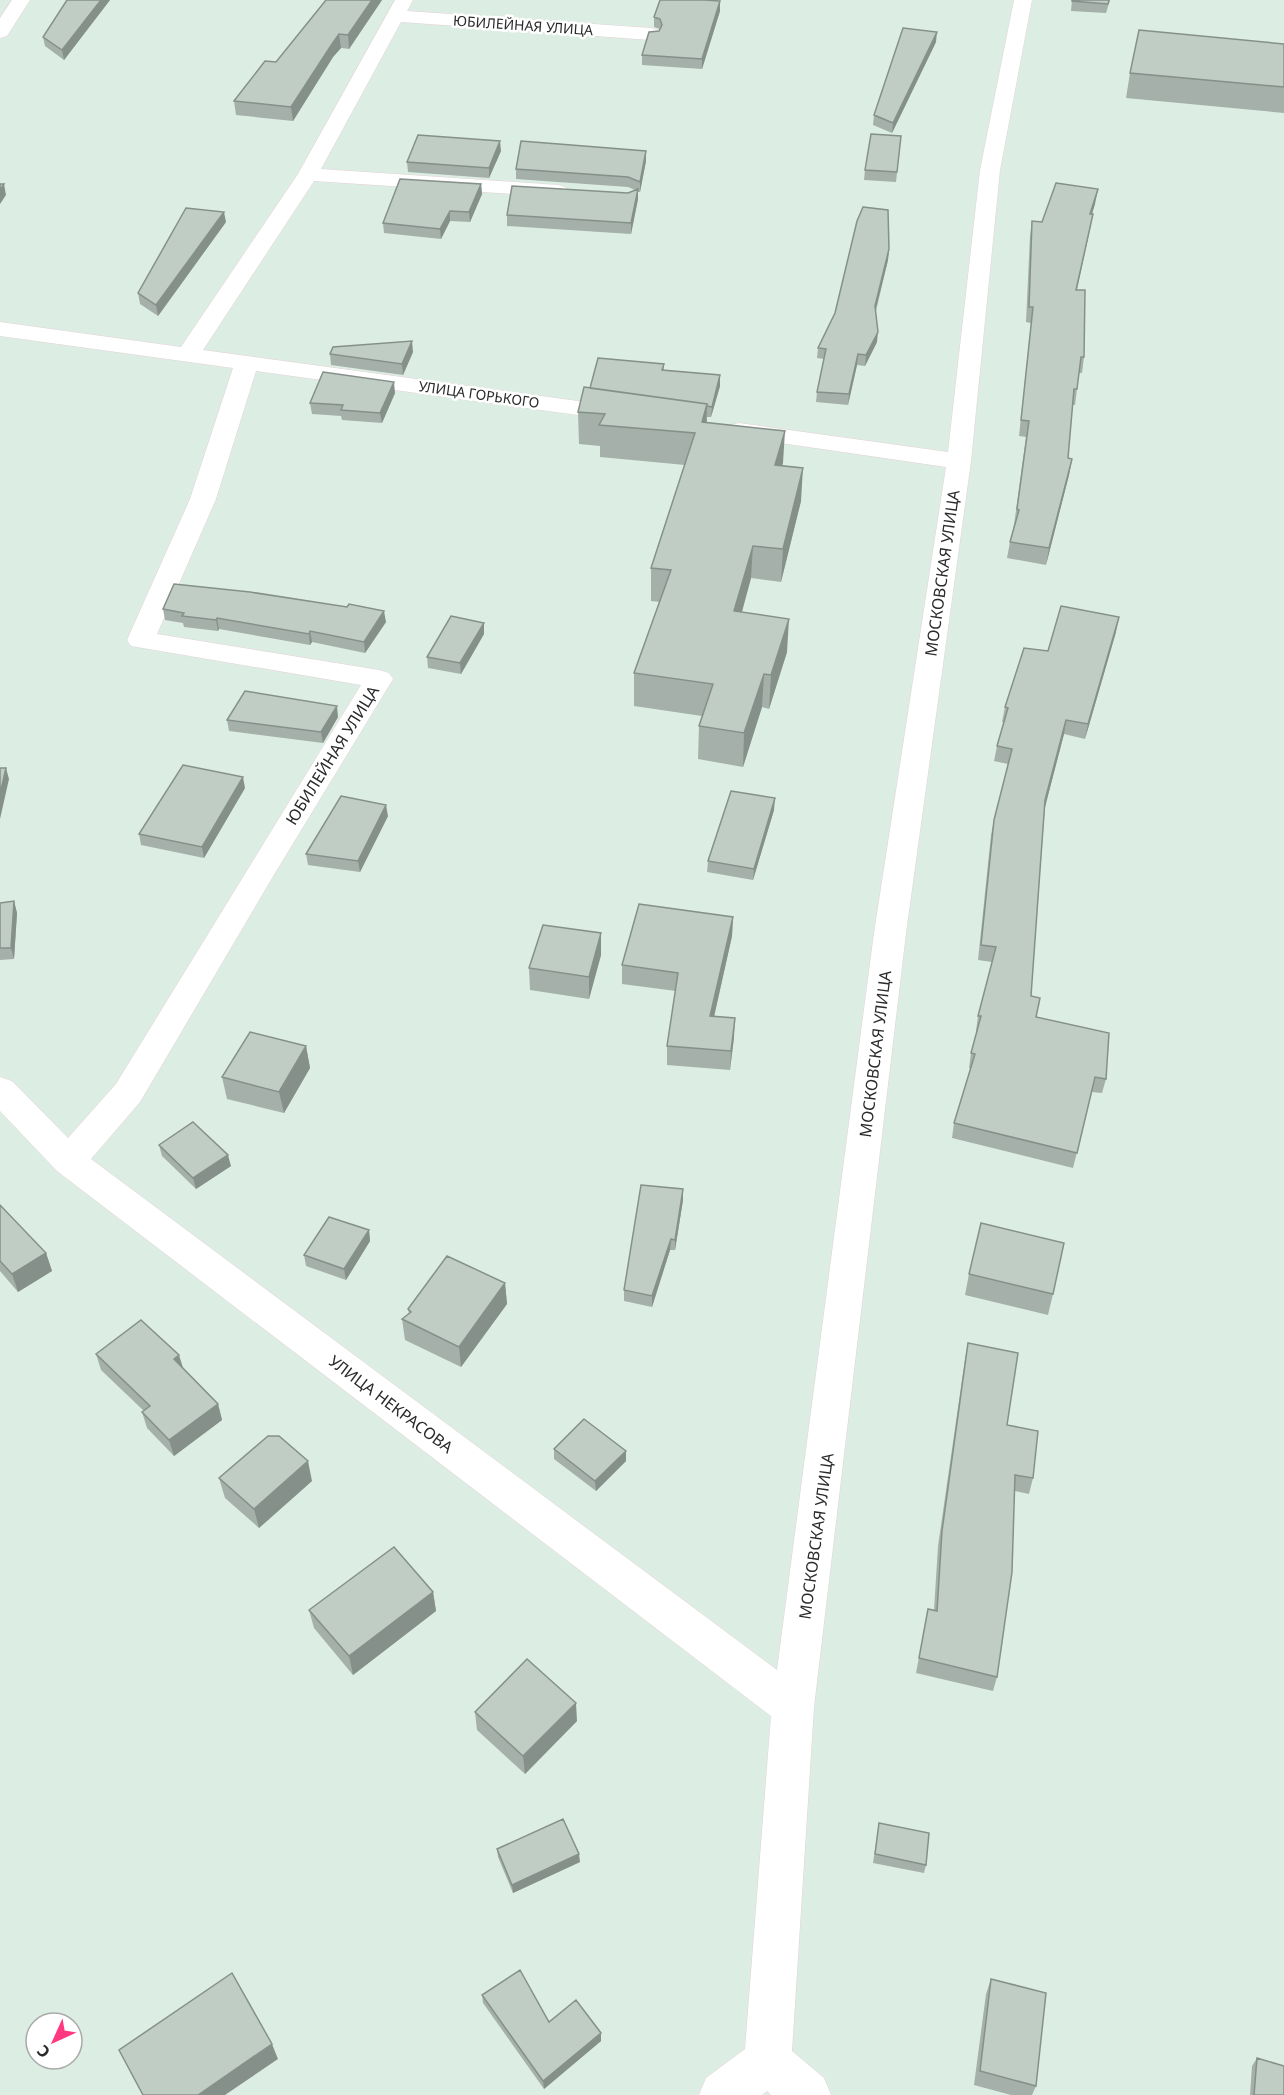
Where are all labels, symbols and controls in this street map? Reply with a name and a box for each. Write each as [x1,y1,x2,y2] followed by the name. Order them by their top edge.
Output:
[452,11,594,39] street label: ЮБИЛЕЙНАЯ УЛИЦА
[417,376,541,412] street label: УЛИЦА ГОРЬКОГО
[919,488,965,658] street label: МОСКОВСКАЯ УЛИЦА
[280,681,384,829] street label: ЮБИЛЕЙНАЯ УЛИЦА
[854,969,896,1139] street label: МОСКОВСКАЯ УЛИЦА
[324,1350,458,1458] street label: УЛИЦА НЕКРАСОВА
[793,1451,839,1621] street label: МОСКОВСКАЯ УЛИЦА
[24,2011,84,2071] north arrow
[32,2040,55,2063] text: С

